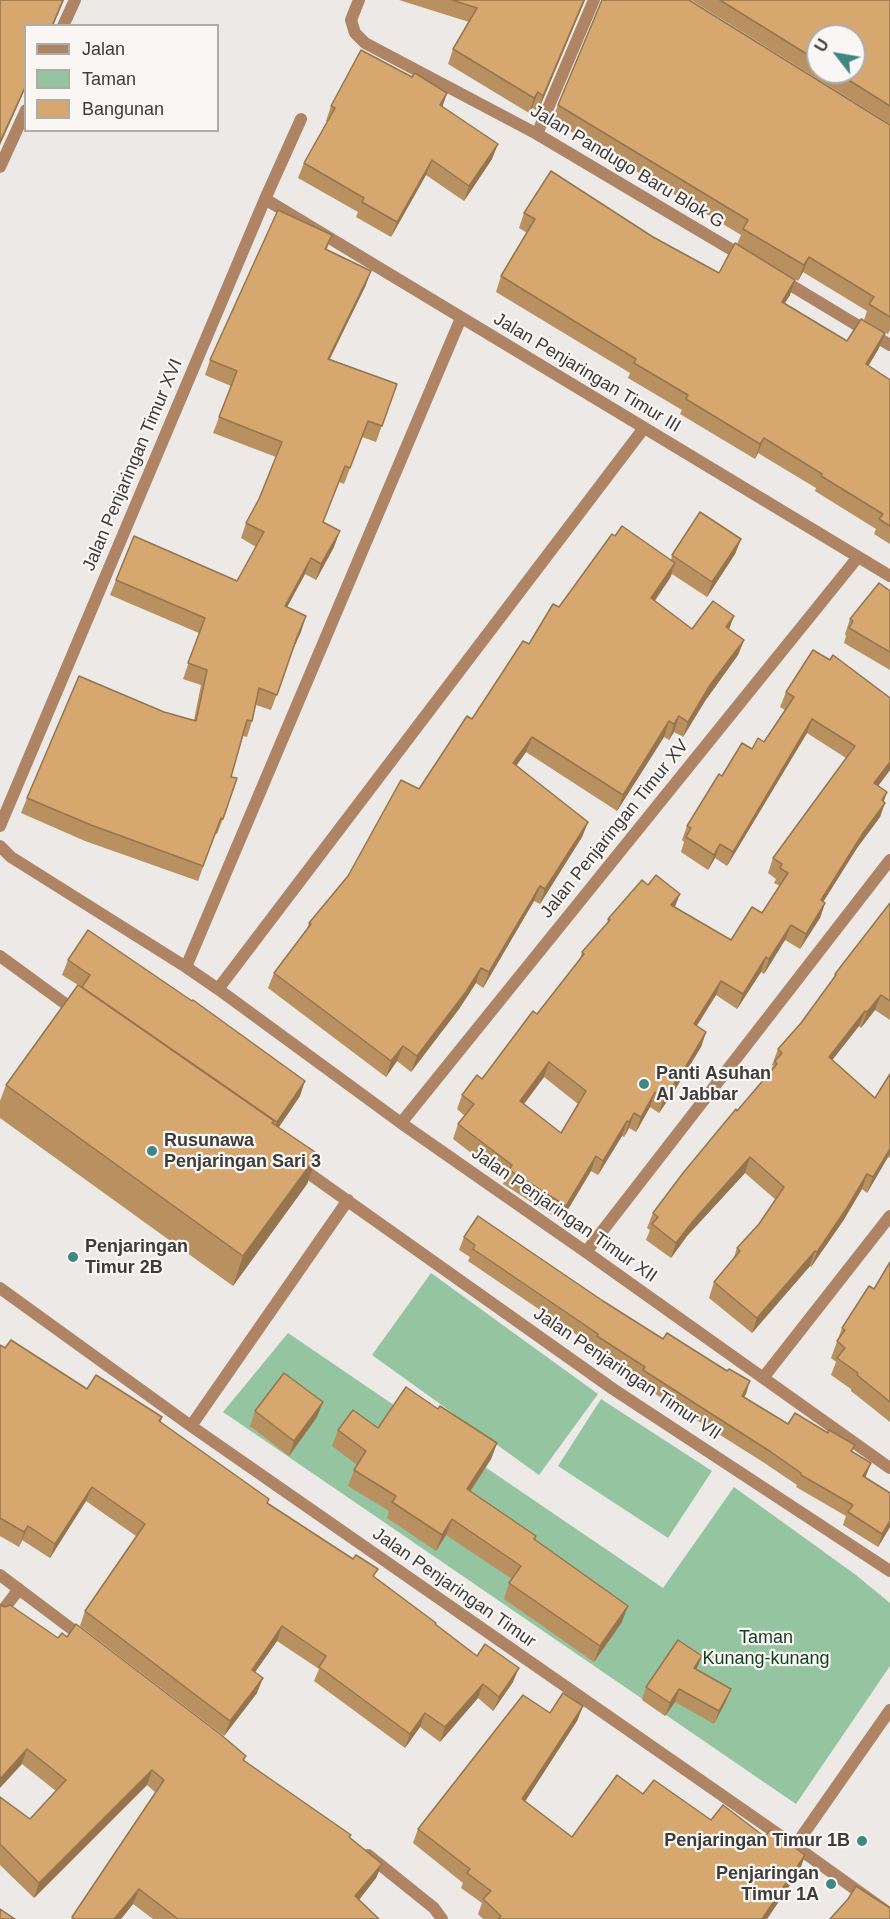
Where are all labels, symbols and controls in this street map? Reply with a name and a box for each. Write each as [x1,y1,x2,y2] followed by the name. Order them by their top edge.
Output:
[24,24,219,132] legend
[806,24,866,84] north arrow
[812,36,832,55] text: U
[82,39,125,59] text: Jalan
[82,69,136,89] text: Taman
[82,99,164,119] text: Bangunan
[526,101,728,233] street label: Jalan Pandugo Baru Blok G
[490,309,684,437] street label: Jalan Penjaringan Timur III
[78,356,188,574] street label: Jalan Penjaringan Timur XVI
[536,735,694,923] street label: Jalan Penjaringan Timur XV
[656,1063,771,1106] place label: Panti Asuhan Al Jabbar
[637,1077,651,1091] marker: Panti Asuhan Al Jabbar
[164,1130,321,1172] place label: Rusunawa Penjaringan Sari 3
[467,1143,661,1287] street label: Jalan Penjaringan Timur XII
[145,1144,159,1158] marker: Rusunawa Penjaringan Sari 3
[85,1236,188,1278] place label: Penjaringan Timur 2B
[66,1250,80,1264] marker: Penjaringan Timur 2B
[529,1303,725,1445] street label: Jalan Penjaringan Timur VII
[368,1523,540,1653] street label: Jalan Penjaringan Timur
[702,1627,830,1670] park label: Taman Kunang-kunang
[664,1830,850,1852] place label: Penjaringan Timur 1B
[855,1834,869,1848] marker: Penjaringan Timur 1B
[716,1863,819,1906] place label: Penjaringan Timur 1A
[824,1877,838,1891] marker: Penjaringan Timur 1A

